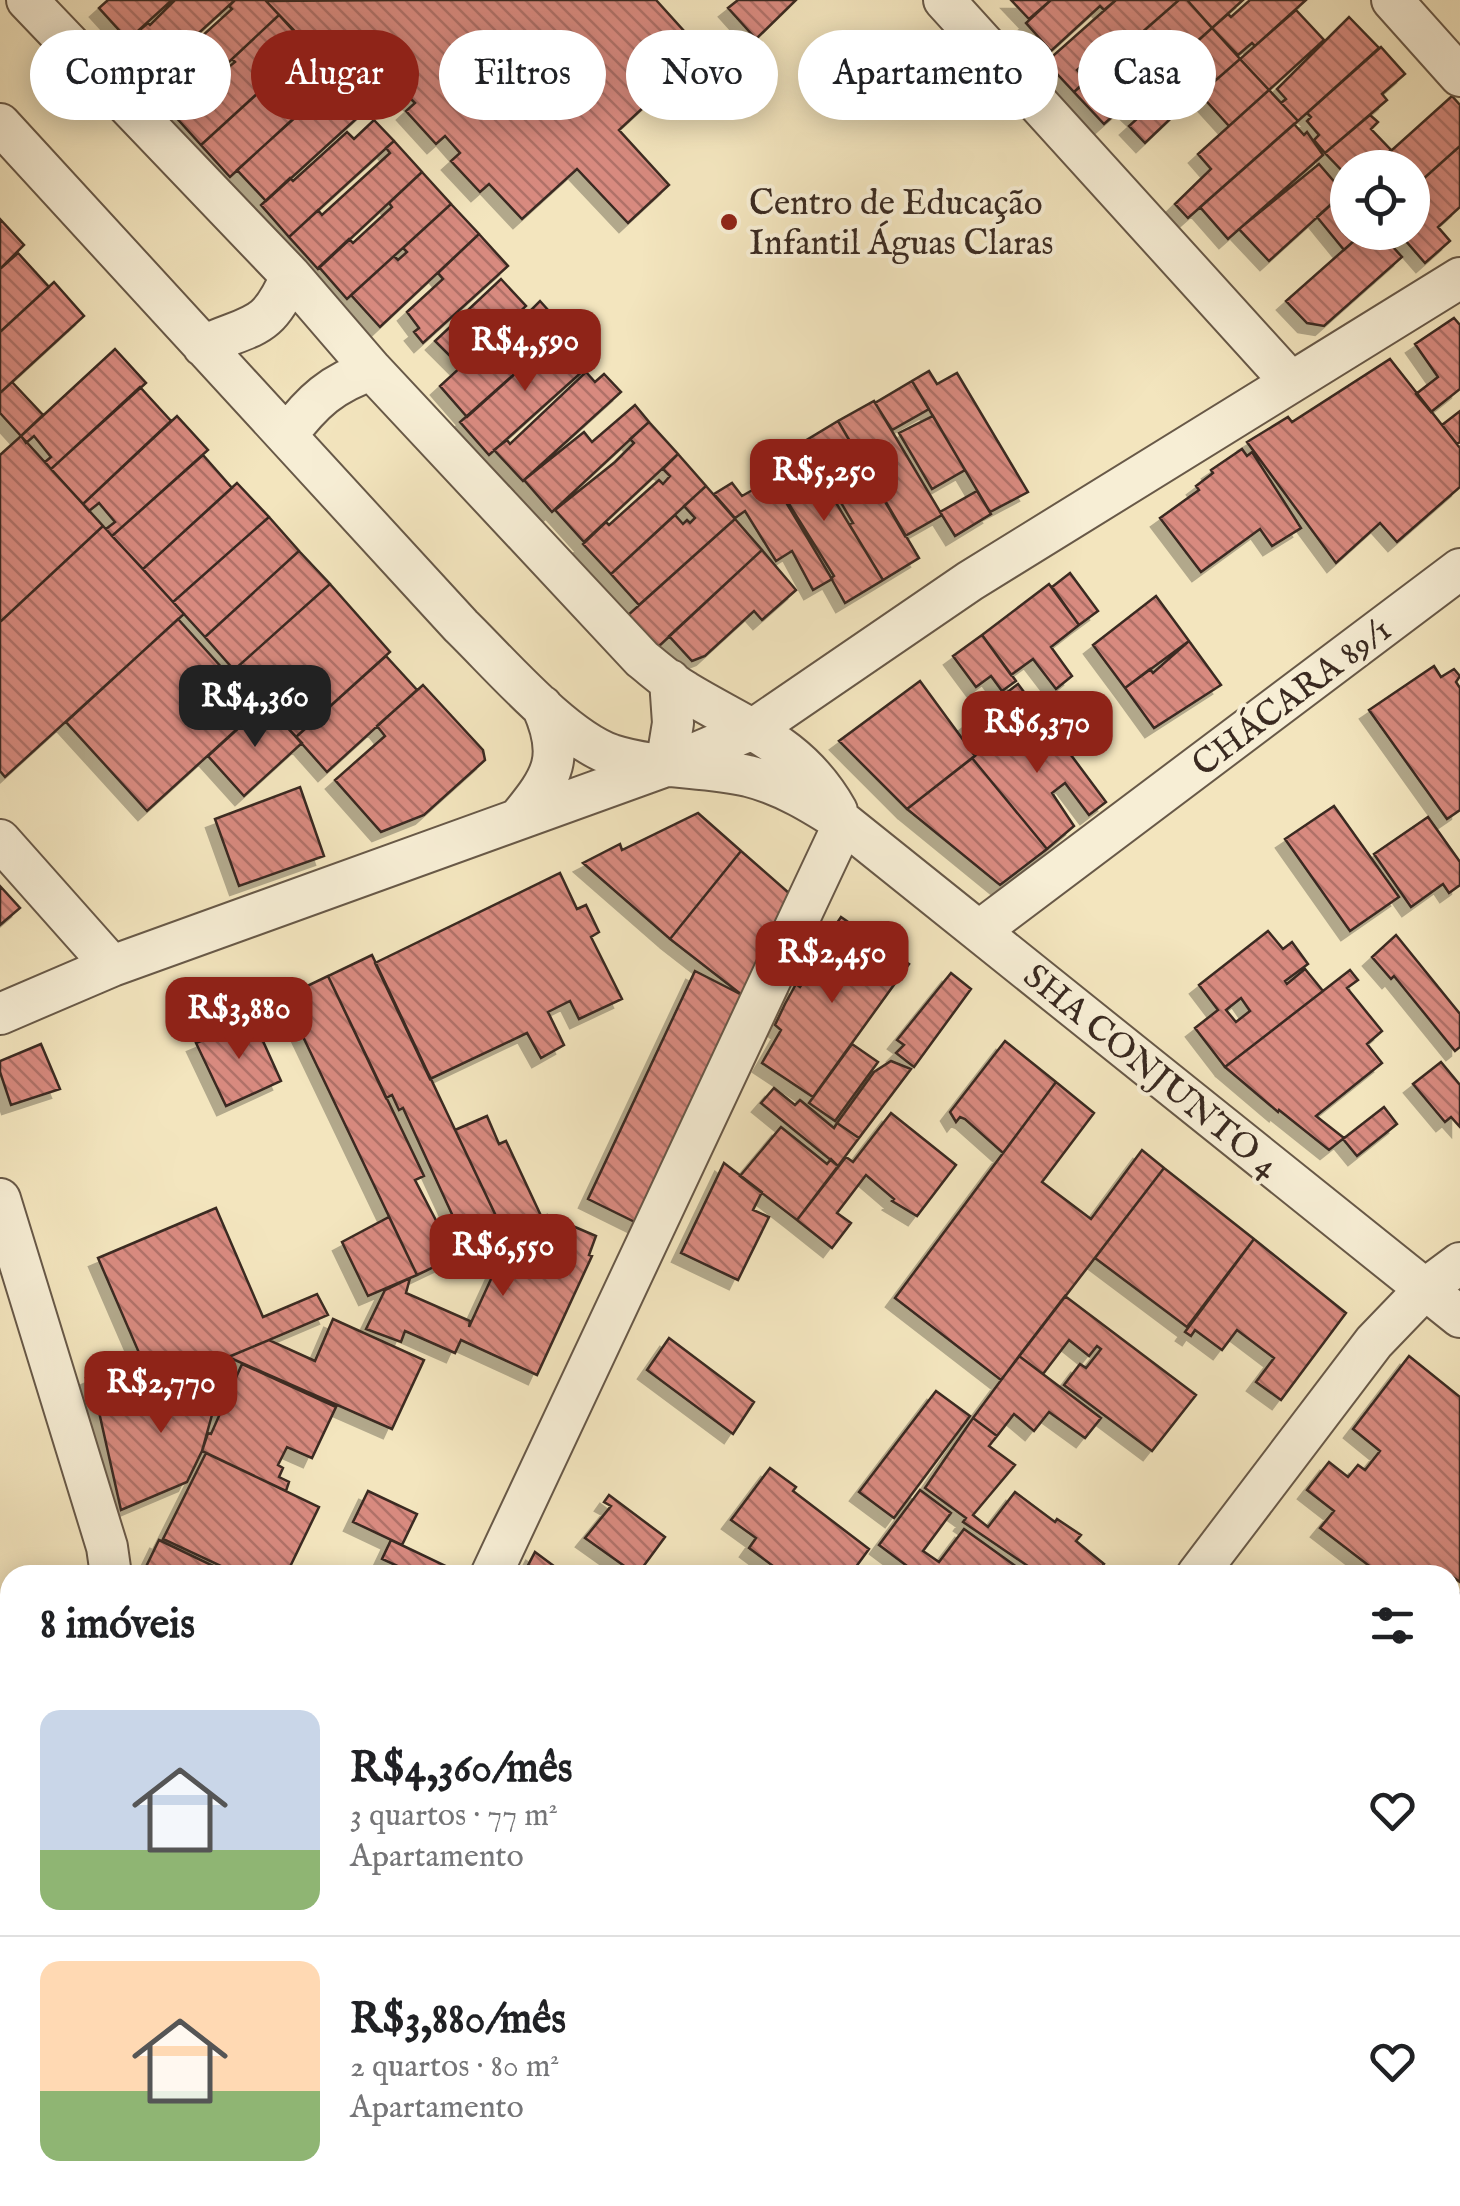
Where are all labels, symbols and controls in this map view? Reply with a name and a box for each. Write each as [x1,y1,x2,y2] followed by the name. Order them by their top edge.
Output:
[30,30,231,120] chip: Comprar
[251,30,419,120] chip: Alugar
[439,30,606,120] chip: Filtros
[626,30,778,120] chip: Novo
[798,30,1058,120] chip: Apartamento
[1078,30,1216,120] chip: Casa
[1330,150,1430,250] map controls
[1330,150,1430,250] button: locate
[749,182,1054,267] place label: Centro de Educação Infantil Águas Claras
[718,211,740,233] marker: Centro de Educação Infantil Águas Claras
[433,309,617,394] pin: R$4,590
[471,321,579,362] text: R$4,590
[732,439,916,524] pin: R$5,250
[772,451,876,492] text: R$5,250
[1183,607,1401,788] street label: CHÁCARA 89/1
[163,665,347,750] pin: R$4,360
[201,677,309,718] text: R$4,360
[945,691,1129,776] pin: R$6,370
[984,703,1090,744] text: R$6,370
[740,921,924,1006] pin: R$2,450
[778,933,886,974] text: R$2,450
[1013,955,1288,1189] street label: SHA CONJUNTO 4
[147,977,331,1062] pin: R$3,880
[187,989,291,1030] text: R$3,880
[411,1214,595,1299] pin: R$6,550
[452,1226,554,1267] text: R$6,550
[69,1351,253,1436] pin: R$2,770
[106,1363,216,1404] text: R$2,770
[1365,1598,1420,1653] icon: filters
[40,1599,195,1652] text: 8 imóveis
[350,1743,573,1796] text: R$4,360/mês
[120,1750,240,1870] icon: home
[1365,1783,1420,1838] icon: heart
[350,1796,558,1837] text: 3 quartos · 77 m²
[350,1837,524,1878] text: Apartamento
[350,1994,566,2047] text: R$3,880/mês
[120,2001,240,2121] icon: home
[1365,2034,1420,2089] icon: heart
[350,2047,559,2088] text: 2 quartos · 80 m²
[350,2088,524,2129] text: Apartamento

